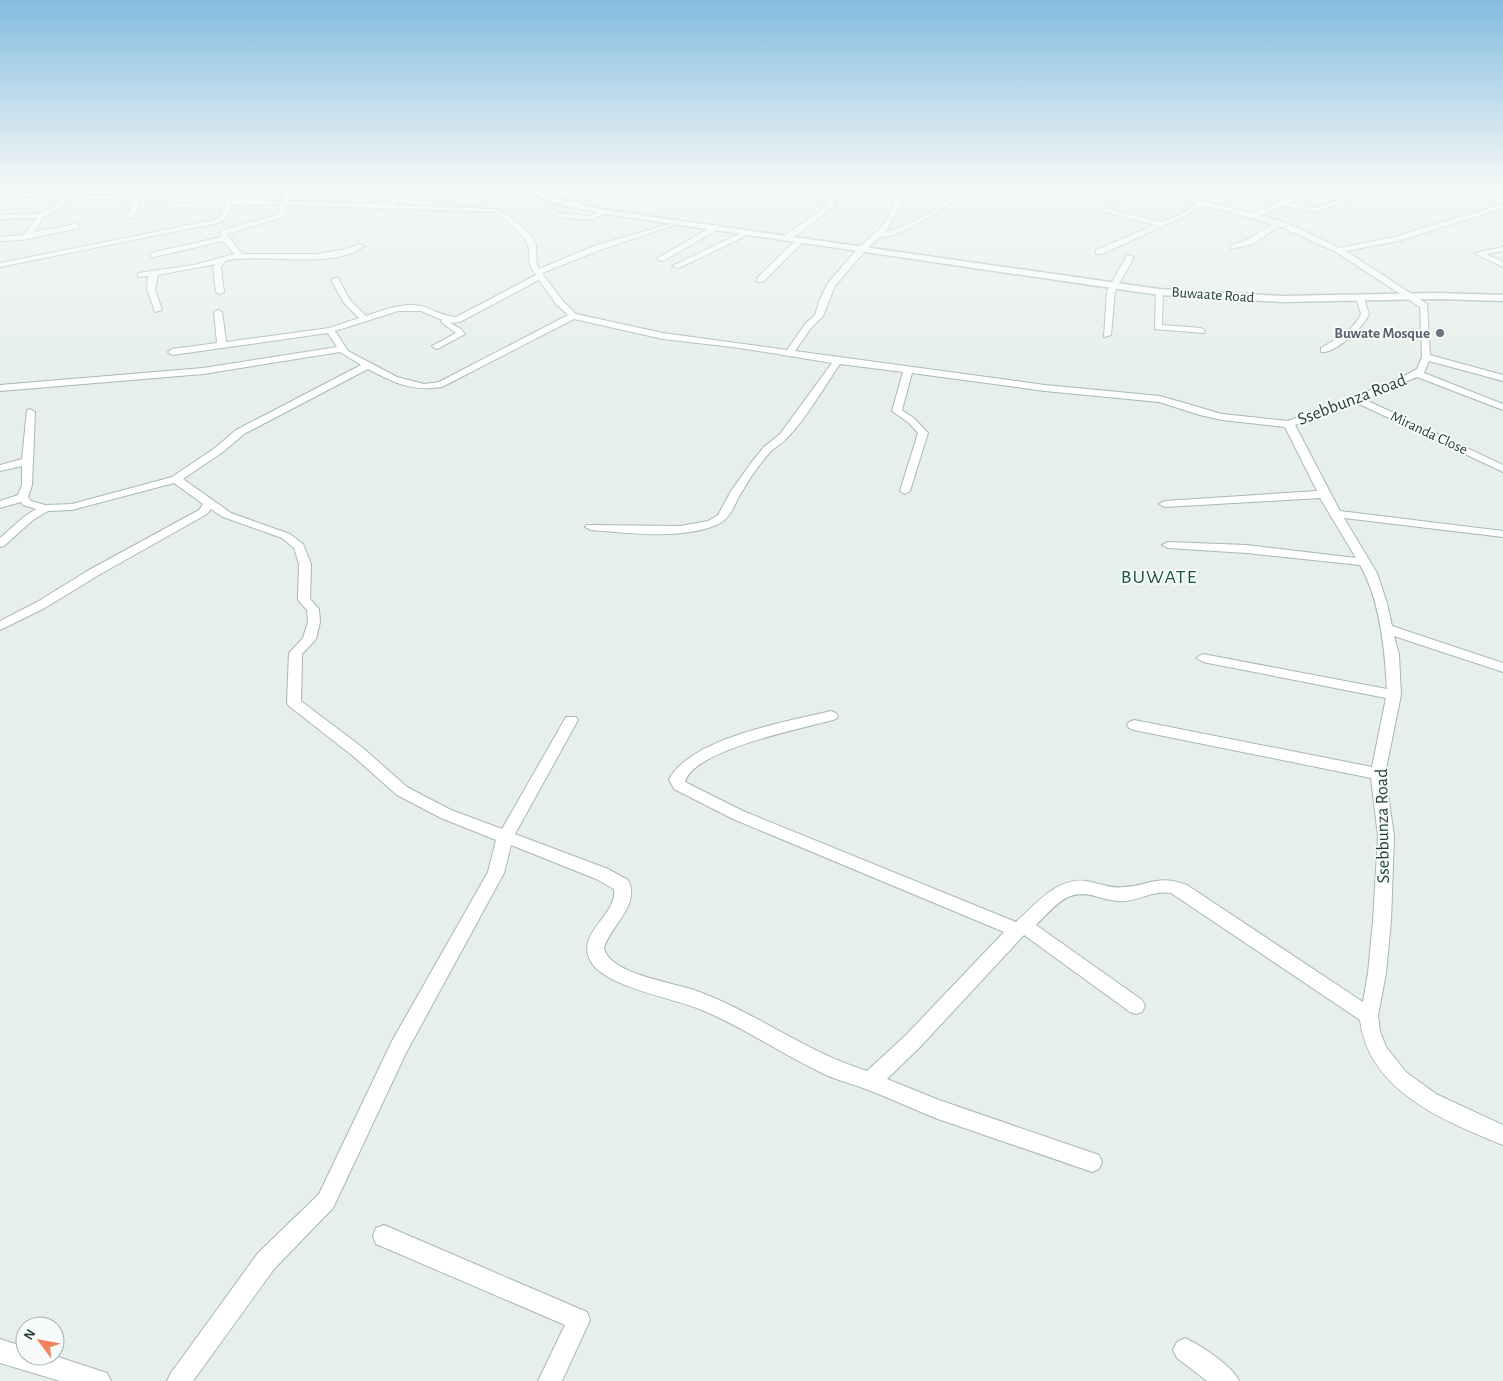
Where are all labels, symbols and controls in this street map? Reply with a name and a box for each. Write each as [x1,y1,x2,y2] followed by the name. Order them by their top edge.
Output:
[1171,285,1255,305] street label: Buwaate Road
[1334,326,1430,341] place label: Buwate Mosque
[1434,327,1446,339] marker: Buwate Mosque
[1295,371,1409,429] street label: Ssebbunza Road
[1388,409,1470,457] street label: Miranda Close
[1121,567,1197,587] district label: BUWATE
[1373,768,1393,884] street label: Ssebbunza Road
[15,1316,65,1366] north arrow
[21,1327,38,1342] text: N

